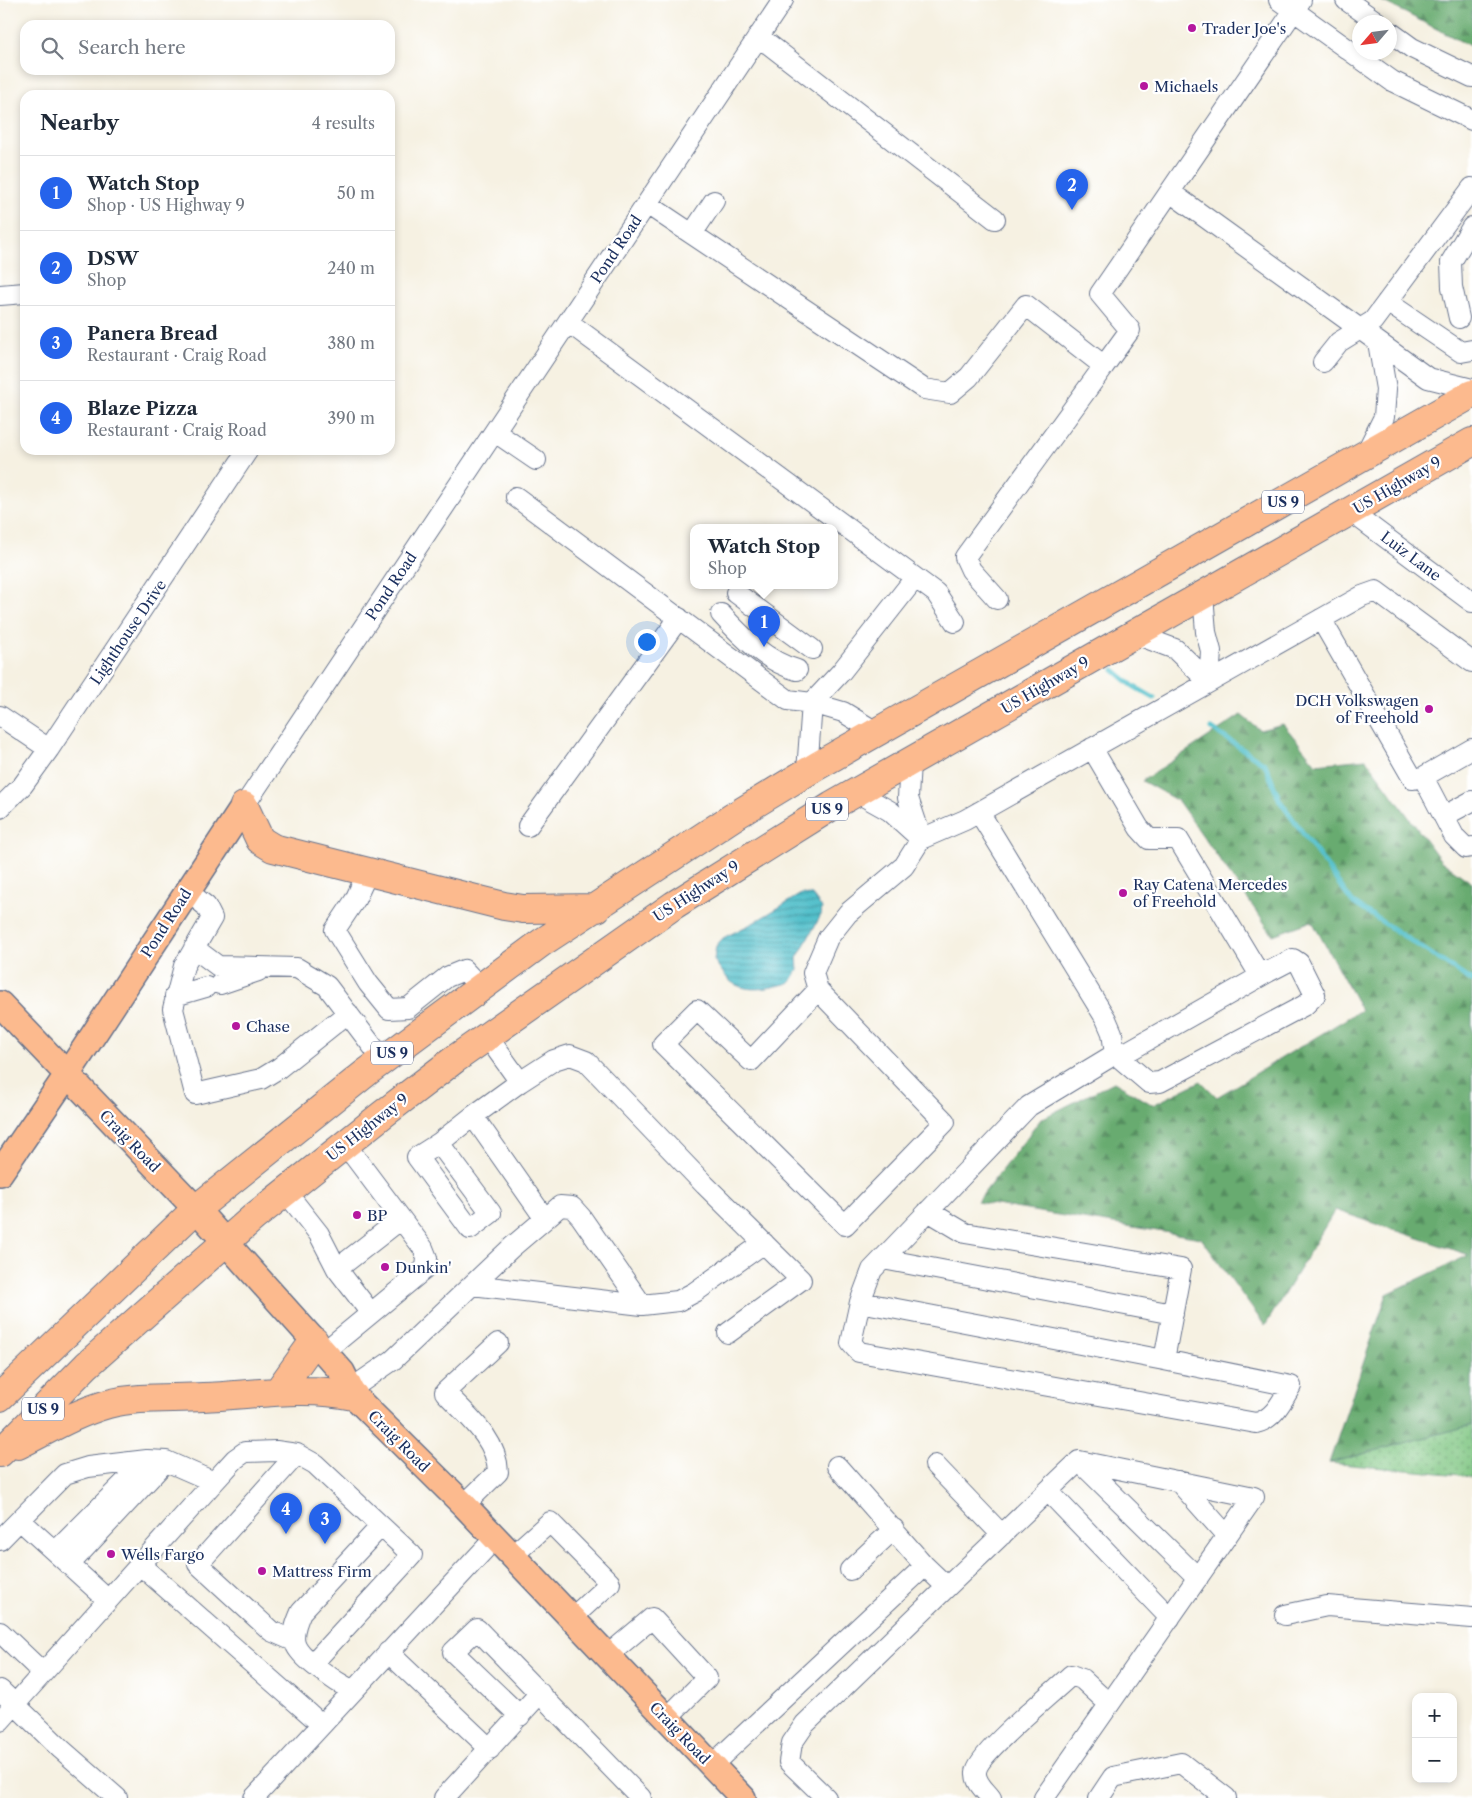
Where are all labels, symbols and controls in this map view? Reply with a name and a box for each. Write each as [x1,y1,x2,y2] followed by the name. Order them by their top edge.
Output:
[1352,15,1397,60] north arrow
[1202,19,1286,38] place label: Trader Joe's
[20,20,395,75] search box
[1186,22,1198,34] marker: Trader Joe's
[38,34,66,62] icon: search
[78,36,186,59] text: Search here
[1154,77,1218,96] place label: Michaels
[1138,80,1150,92] marker: Michaels
[40,110,119,135] text: Nearby
[312,113,375,133] text: 4 results
[1056,169,1088,210] pin: 2
[87,172,200,195] text: Watch Stop
[52,183,60,203] text: 1
[337,183,375,203] text: 50 m
[87,195,245,215] text: Shop · US Highway 9
[586,211,646,287] street label: Pond Road
[87,247,138,270] text: DSW
[51,258,61,278] text: 2
[327,258,375,278] text: 240 m
[87,270,126,290] text: Shop
[87,322,218,345] text: Panera Bread
[51,333,61,353] text: 3
[327,333,375,353] text: 380 m
[87,345,267,365] text: Restaurant · Craig Road
[87,397,198,420] text: Blaze Pizza
[51,408,61,428] text: 4
[328,408,375,428] text: 390 m
[87,420,267,440] text: Restaurant · Craig Road
[1349,452,1445,518] street label: US Highway 9
[1262,491,1304,514] road number: US 9
[690,524,838,589] popup
[1377,527,1445,585] street label: Luiz Lane
[708,535,820,558] text: Watch Stop
[361,548,421,624] street label: Pond Road
[708,558,747,578] text: Shop
[86,576,170,688] street label: Lighthouse Drive
[748,606,780,647] pin: 1
[634,629,660,655] your location
[997,652,1093,718] street label: US Highway 9
[1295,691,1420,727] place label: DCH Volkswagen of Freehold
[1423,703,1435,715] marker: DCH Volkswagen of Freehold
[806,798,848,821] road number: US 9
[649,856,743,926] street label: US Highway 9
[1133,875,1287,911] place label: Ray Catena Mercedes of Freehold
[137,885,195,961] street label: Pond Road
[1117,887,1129,899] marker: Ray Catena Mercedes of Freehold
[246,1017,290,1036] place label: Chase
[230,1020,242,1032] marker: Chase
[371,1042,413,1064] road number: US 9
[322,1089,412,1165] street label: US Highway 9
[96,1106,164,1176] street label: Craig Road
[367,1206,387,1225] place label: BP
[351,1209,363,1221] marker: BP
[395,1258,451,1277] place label: Dunkin'
[379,1261,391,1273] marker: Dunkin'
[22,1398,64,1420] road number: US 9
[364,1406,434,1476] street label: Craig Road
[270,1493,302,1534] pin: 4
[309,1503,341,1544] pin: 3
[120,1545,204,1564] place label: Wells Fargo
[105,1548,117,1560] marker: Wells Fargo
[272,1562,372,1581] place label: Mattress Firm
[256,1565,268,1577] marker: Mattress Firm
[1412,1693,1457,1783] map controls
[1412,1693,1457,1738] button: +
[646,1698,714,1768] street label: Craig Road
[1412,1738,1457,1783] button: −

